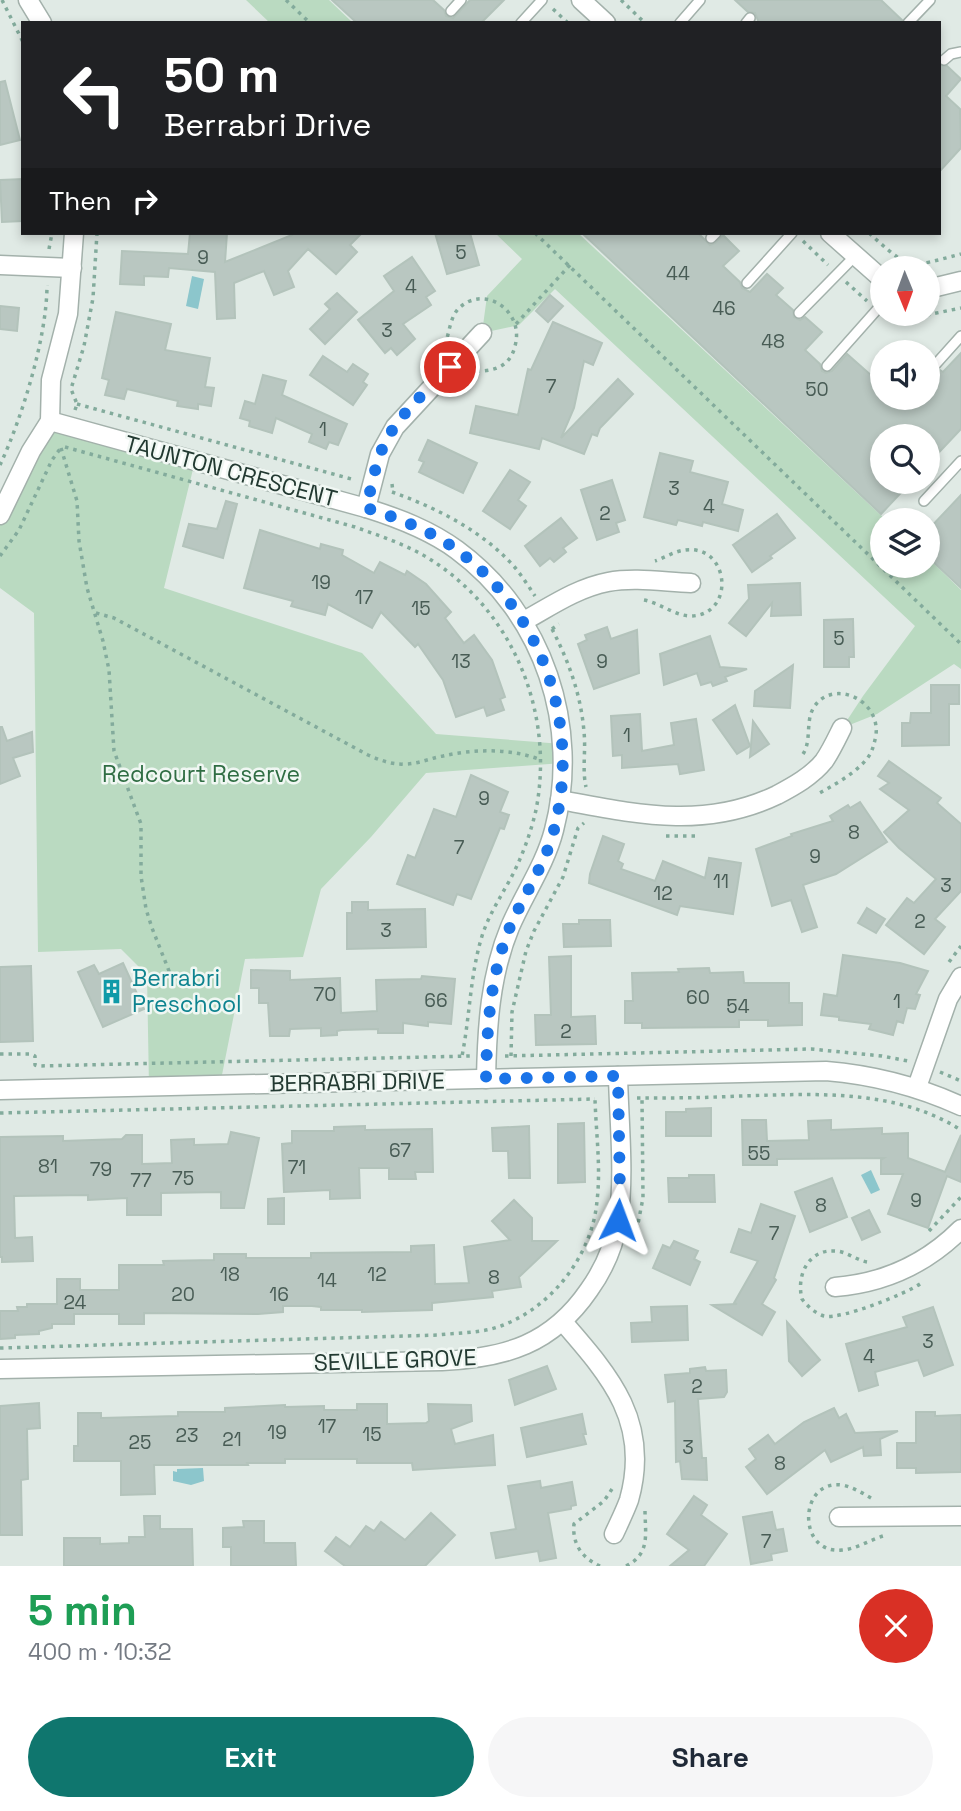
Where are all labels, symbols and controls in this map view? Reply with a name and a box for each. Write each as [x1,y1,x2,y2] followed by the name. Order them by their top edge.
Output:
[164,44,279,106] text: 50 m
[49,49,140,140] icon: left
[164,105,371,145] text: Berrabri Drive
[126,182,164,220] icon: right
[49,184,112,218] text: Then
[455,240,467,265] house number: 5
[197,245,209,270] house number: 9
[870,256,940,326] north arrow
[870,256,940,578] map controls
[666,261,690,286] house number: 44
[405,274,417,299] house number: 4
[712,296,736,321] house number: 46
[381,318,393,343] house number: 3
[761,329,785,354] house number: 48
[420,337,480,397] pin
[870,340,940,410] button: sound
[431,348,469,386] icon: arrive
[546,374,557,399] house number: 7
[805,377,829,402] house number: 50
[319,417,327,442] house number: 1
[870,424,940,494] button: search
[121,428,341,514] street label: TAUNTON CRESCENT
[668,476,680,501] house number: 3
[703,494,715,519] house number: 4
[599,501,611,526] house number: 2
[870,508,940,578] button: layers
[311,570,331,595] house number: 19
[355,585,374,610] house number: 17
[411,596,431,621] house number: 15
[833,626,845,651] house number: 5
[451,649,471,674] house number: 13
[596,649,608,674] house number: 9
[623,723,631,748] house number: 1
[102,759,300,789] park label: Redcourt Reserve
[478,786,490,811] house number: 9
[848,820,860,845] house number: 8
[454,835,465,860] house number: 7
[809,844,821,869] house number: 9
[713,869,729,894] house number: 11
[940,873,952,898] house number: 3
[653,881,673,906] house number: 12
[914,909,926,934] house number: 2
[380,918,392,943] house number: 3
[132,963,242,1019] place label: Berrabri Preschool
[98,977,126,1005] building icon: Berrabri Preschool
[314,982,336,1007] house number: 70
[686,985,710,1010] house number: 60
[424,988,448,1013] house number: 66
[893,989,901,1014] house number: 1
[726,994,750,1019] house number: 54
[560,1019,572,1044] house number: 2
[269,1065,445,1099] street label: BERRABRI DRIVE
[389,1138,411,1163] house number: 67
[748,1141,770,1166] house number: 55
[38,1154,58,1179] house number: 81
[288,1155,306,1180] house number: 71
[90,1157,112,1182] house number: 79
[172,1166,194,1191] house number: 75
[130,1168,152,1193] house number: 77
[581,1183,655,1257] position arrow
[910,1188,922,1213] house number: 9
[815,1193,827,1218] house number: 8
[769,1221,780,1246] house number: 7
[220,1262,240,1287] house number: 18
[367,1262,387,1287] house number: 12
[488,1265,500,1290] house number: 8
[317,1268,337,1293] house number: 14
[171,1282,195,1307] house number: 20
[269,1282,289,1307] house number: 16
[64,1290,87,1315] house number: 24
[922,1329,934,1354] house number: 3
[313,1342,477,1378] street label: SEVILLE GROVE
[863,1344,875,1369] house number: 4
[691,1374,703,1399] house number: 2
[318,1414,337,1439] house number: 17
[267,1420,287,1445] house number: 19
[362,1422,382,1447] house number: 15
[176,1423,198,1448] house number: 23
[222,1427,242,1452] house number: 21
[129,1430,151,1455] house number: 25
[682,1435,694,1460] house number: 3
[774,1451,786,1476] house number: 8
[761,1529,772,1554] house number: 7
[28,1584,137,1637] text: 5 min
[859,1589,933,1663] button: close
[28,1637,172,1667] text: 400 m · 10:32
[28,1717,474,1797] button: Exit
[488,1717,933,1797] button: Share

